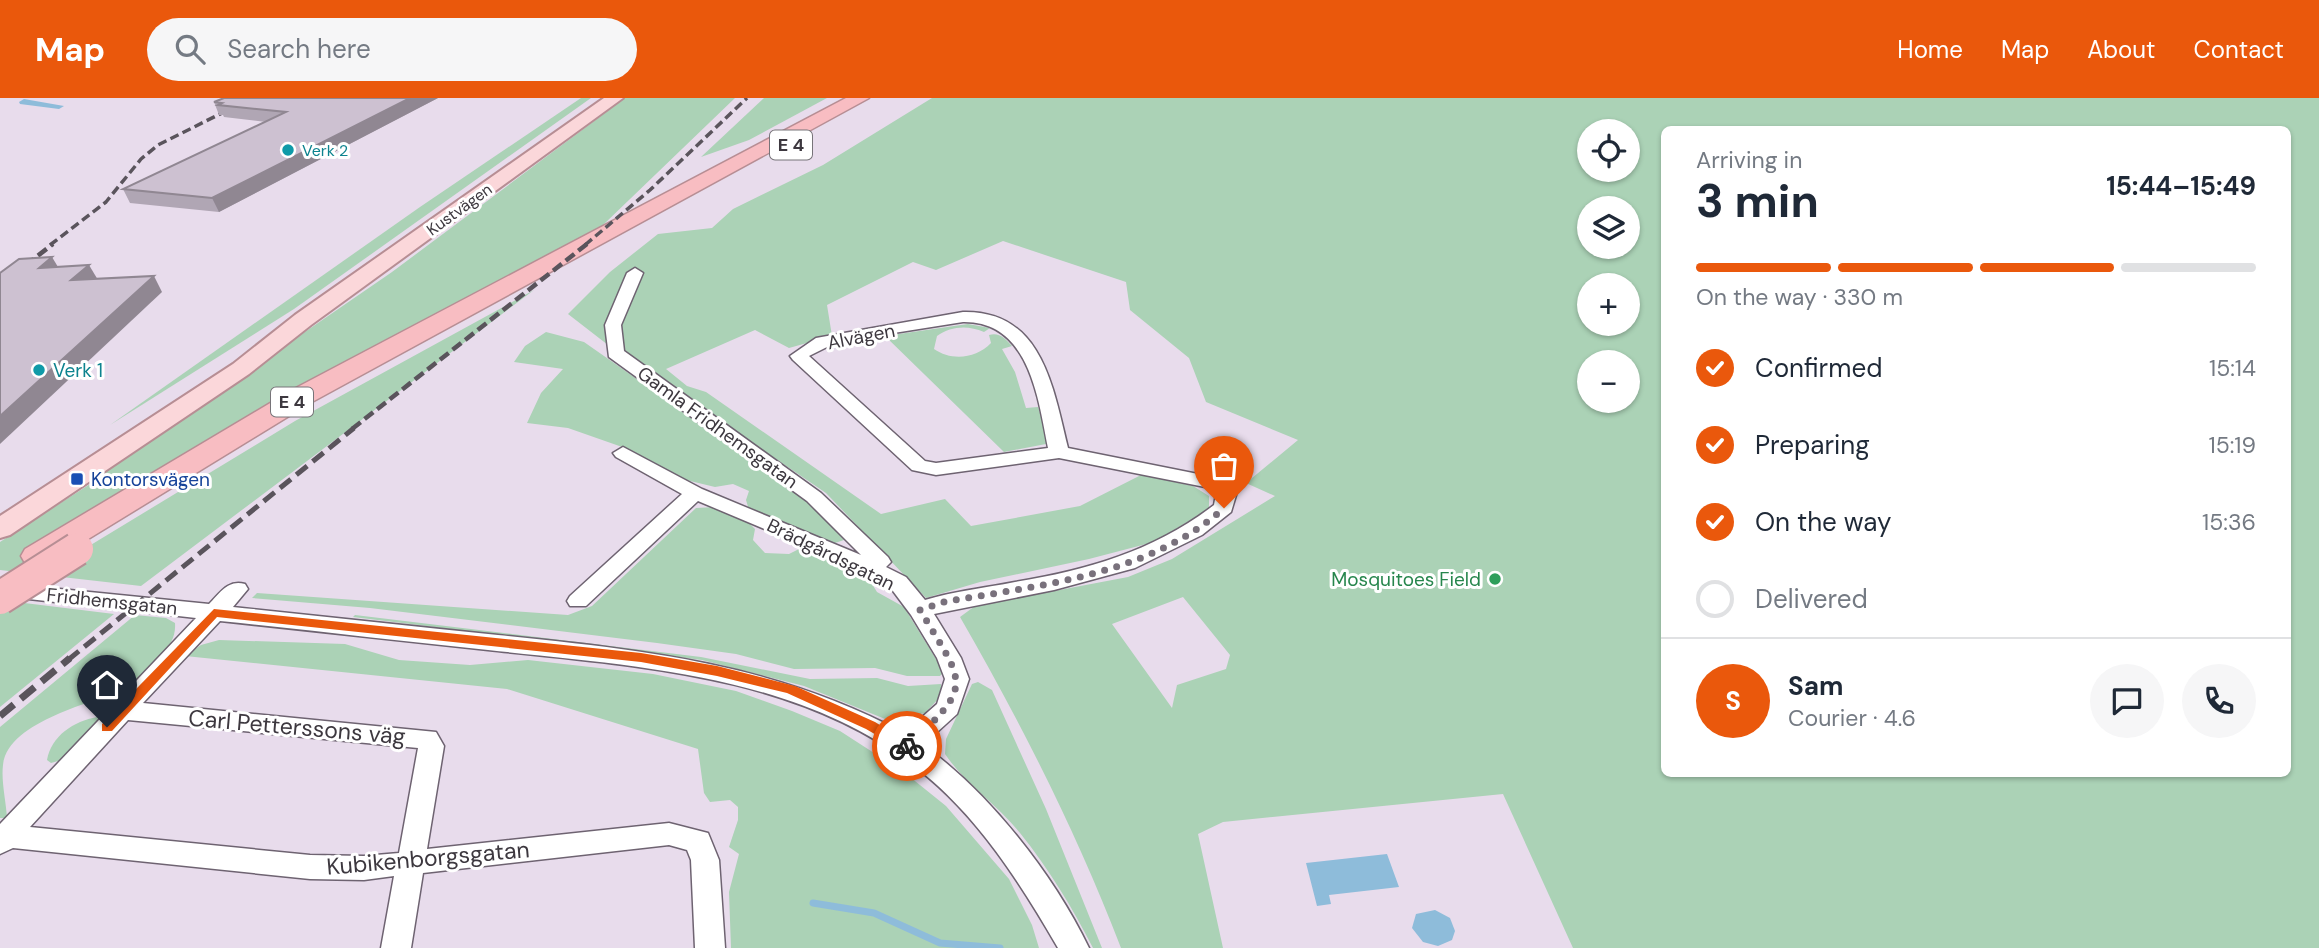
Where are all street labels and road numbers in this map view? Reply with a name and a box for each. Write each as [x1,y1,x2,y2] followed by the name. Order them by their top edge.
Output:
[770,130,812,160] road number: E 4
[422,179,496,240] street label: Kustvägen
[825,318,897,355] street label: Alvägen
[632,361,803,494] street label: Gamla Fridhemsgatan
[271,388,313,416] road number: E 4
[763,513,899,596] street label: Brädgårdsgatan
[45,582,179,621] street label: Fridhemsgatan
[187,703,407,751] street label: Carl Petterssons väg
[325,834,531,882] street label: Kubikenborgsgatan

